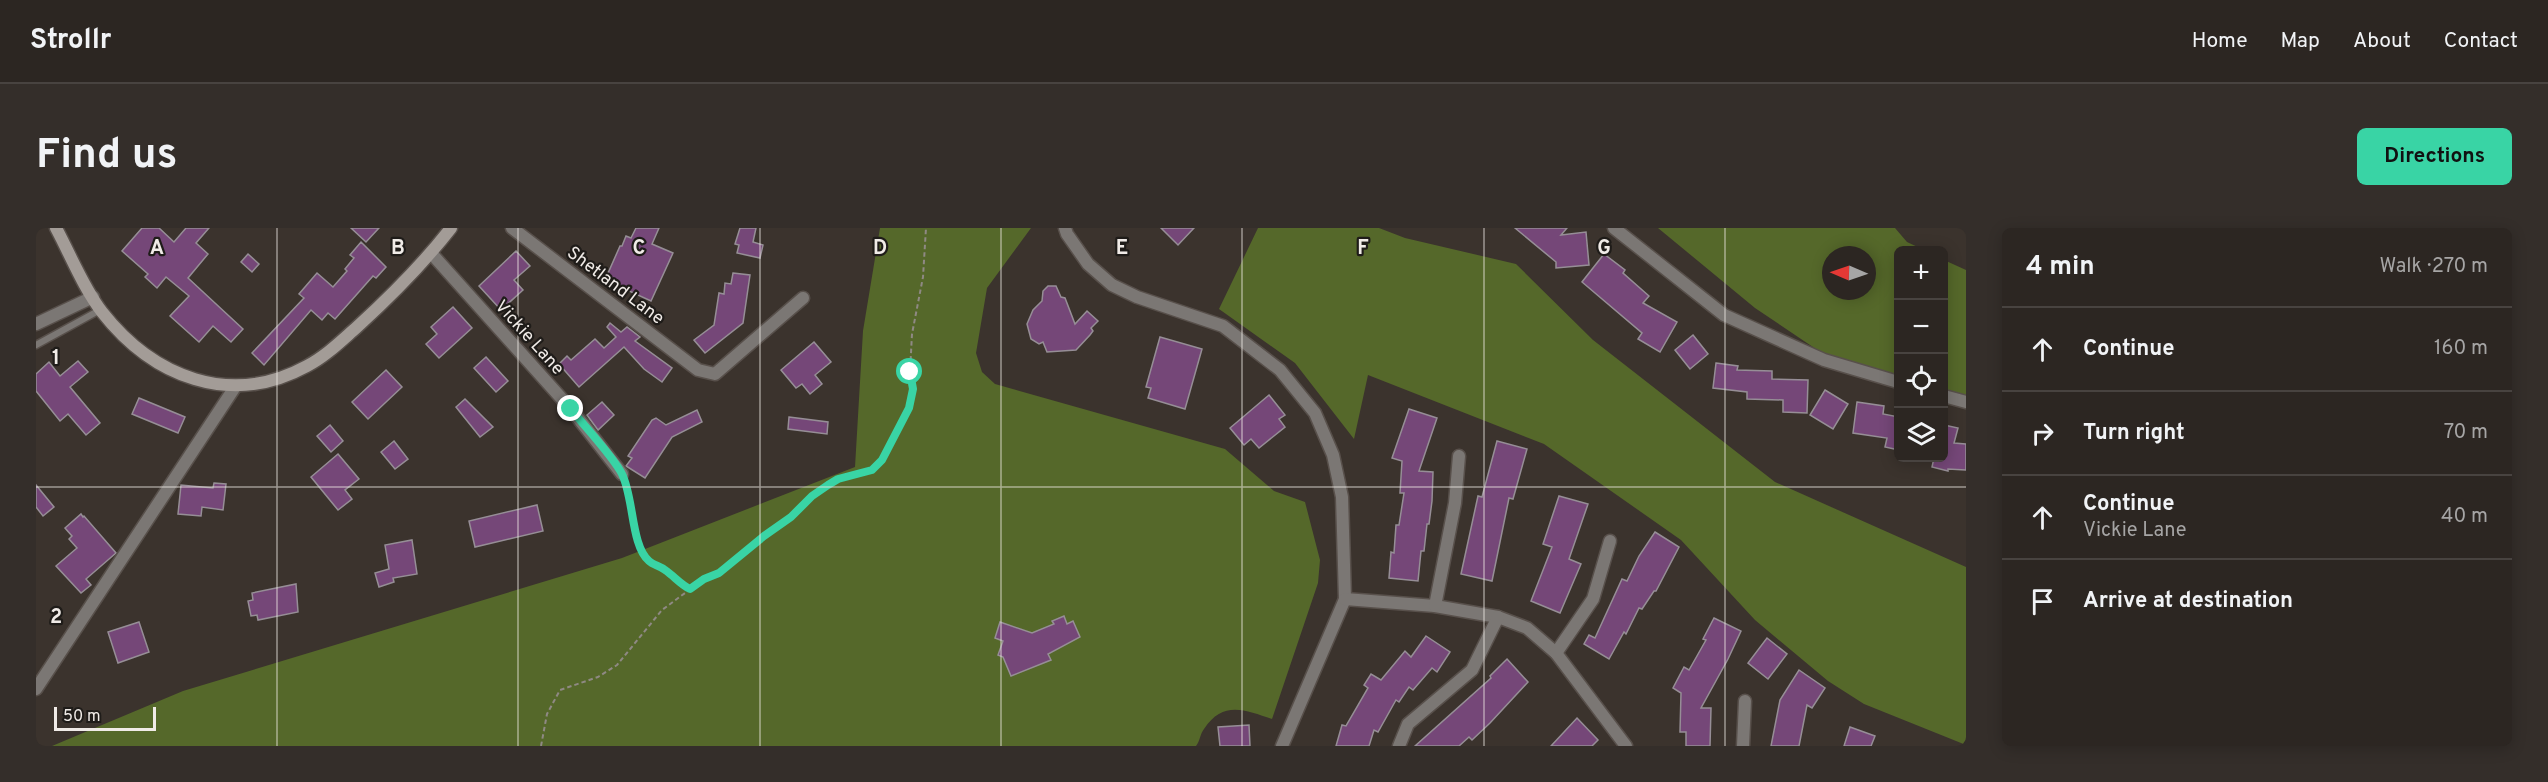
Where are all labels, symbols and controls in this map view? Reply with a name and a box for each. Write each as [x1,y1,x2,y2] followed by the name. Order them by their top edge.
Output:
[30,23,112,59] text: Strollr
[2192,28,2248,55] text: Home
[2281,28,2320,55] text: Map
[2353,28,2411,55] text: About
[2444,28,2518,55] text: Contact
[2357,128,2512,185] button: Directions
[36,130,177,183] text: Find us
[150,236,164,262] text: A
[391,236,405,262] text: B
[633,236,645,262] text: C
[873,236,887,262] text: D
[1116,236,1128,262] text: E
[1357,236,1369,262] text: F
[1597,236,1611,262] text: G
[562,242,668,330] street label: Shetland Lane
[1822,246,1876,300] north arrow
[1894,246,1948,462] map controls
[1894,246,1948,300] button: +
[2026,251,2095,284] text: 4 min
[2380,254,2488,280] text: Walk · 270 m
[489,296,569,380] street label: Vickie Lane
[1894,300,1948,354] button: −
[2026,333,2059,366] icon: ahead
[2083,336,2174,363] text: Continue
[2434,336,2488,362] text: 160 m
[52,346,60,372] text: 1
[1894,354,1948,408] button: locate
[896,358,922,384] route start
[557,395,583,421] route end
[1894,408,1948,462] button: layers
[2026,417,2059,450] icon: right
[2083,420,2185,447] text: Turn right
[2444,420,2488,446] text: 70 m
[2083,491,2174,518] text: Continue
[2026,501,2059,534] icon: ahead
[2441,504,2488,530] text: 40 m
[2083,518,2187,544] text: Vickie Lane
[2026,585,2059,618] icon: arrive
[2083,588,2293,615] text: Arrive at destination
[50,605,62,631] text: 2
[54,704,156,732] scale bar
[63,707,101,727] text: 50 m

